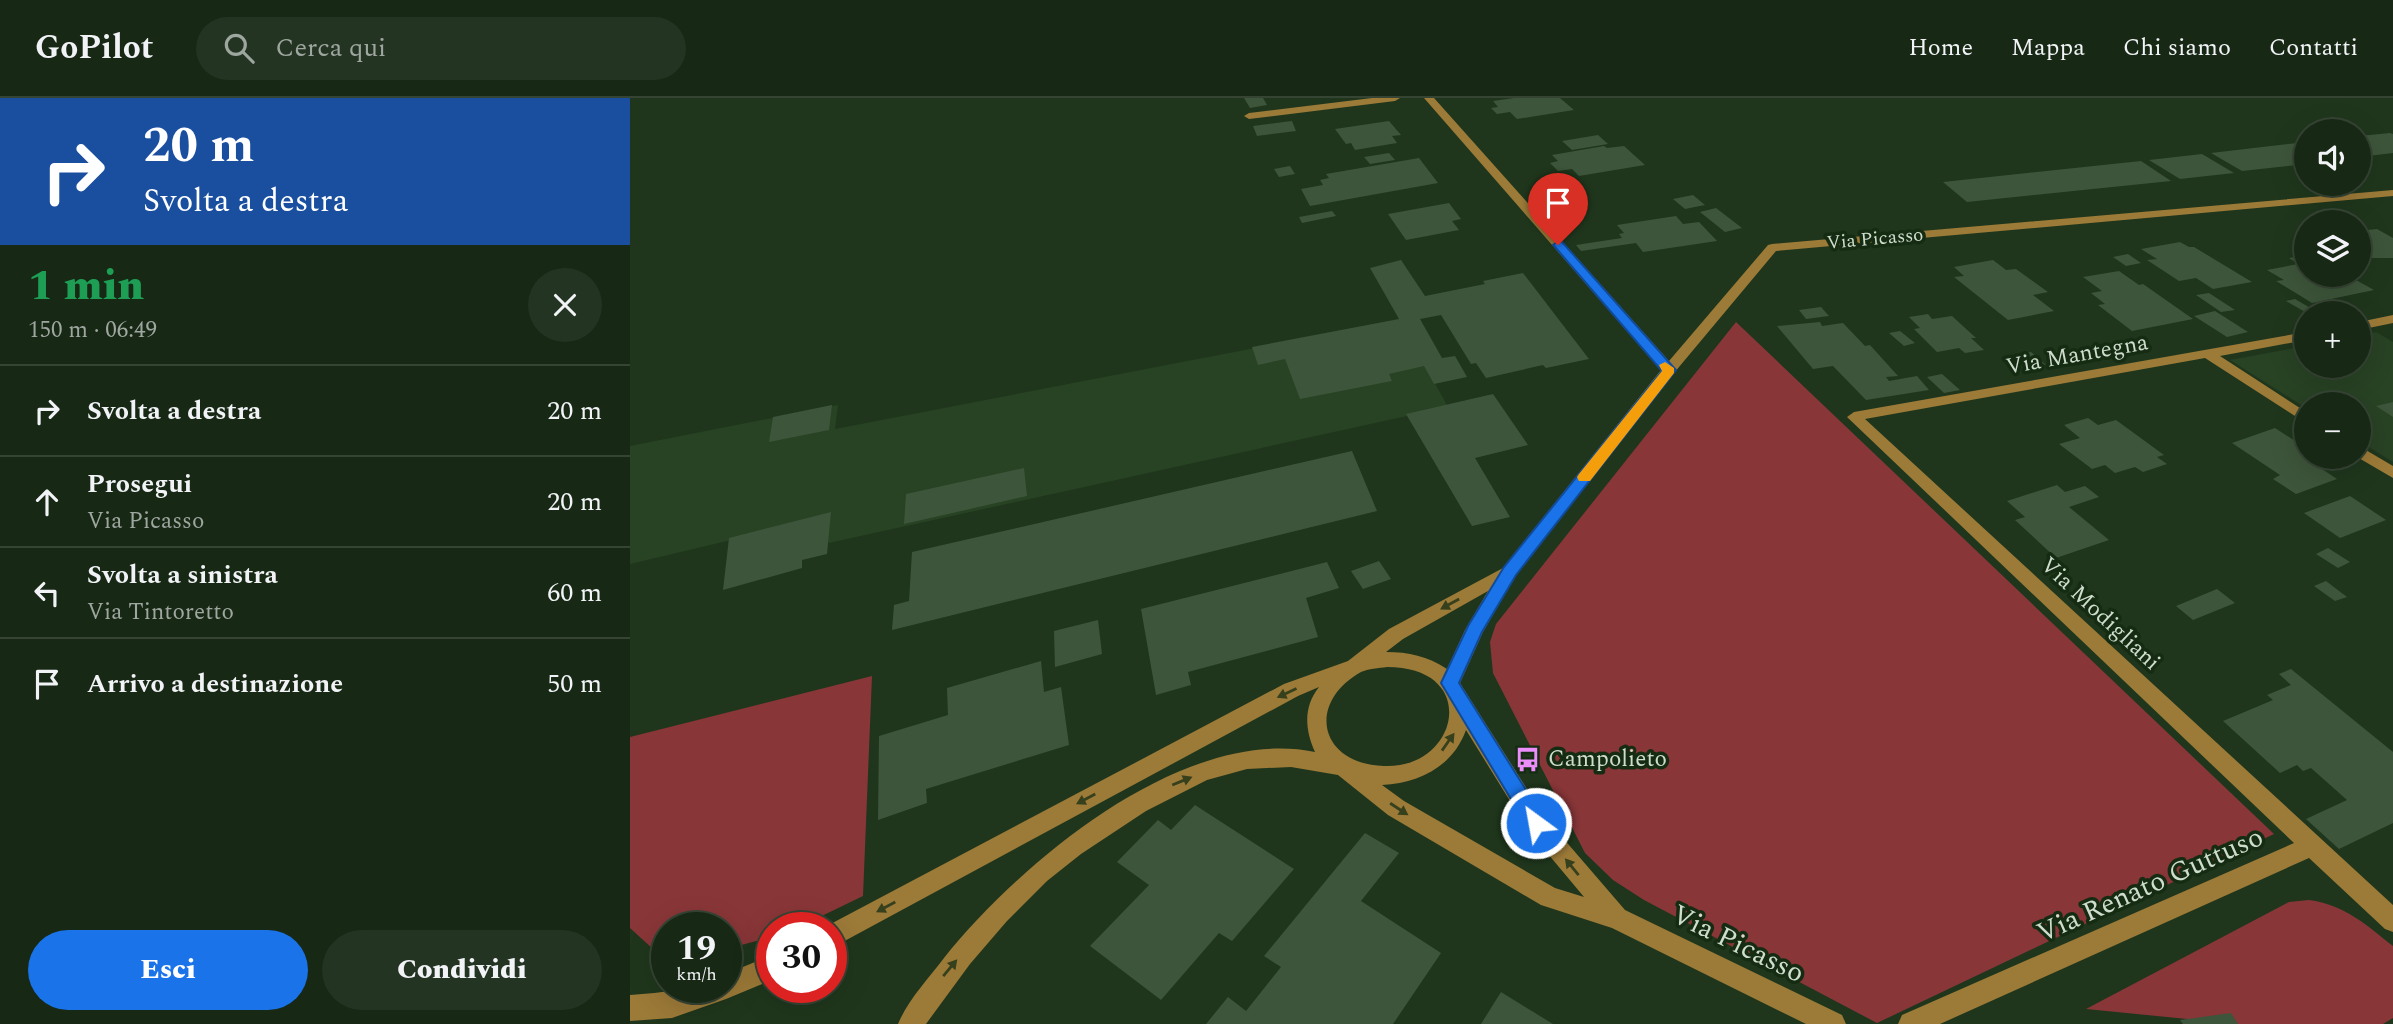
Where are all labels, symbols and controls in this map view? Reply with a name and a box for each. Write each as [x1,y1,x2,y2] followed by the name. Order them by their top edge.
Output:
[196,17,686,80] search box
[35,23,154,73] text: GoPilot
[276,28,386,68] text: Cerca qui
[220,29,258,67] icon: search
[1908,30,1973,66] text: Home
[2011,30,2085,66] text: Mappa
[2123,30,2231,66] text: Chi siamo
[2269,30,2358,66] text: Contatti
[143,109,254,184] text: 20 m
[2294,119,2371,469] map controls
[2294,119,2371,196] button: sound
[28,126,119,217] icon: right
[1528,173,1588,245] pin
[143,177,349,226] text: Svolta a destra
[1539,184,1577,222] icon: arrive
[2294,210,2371,287] button: layers
[1825,220,1925,258] street label: Via Picasso
[28,255,144,318] text: 1 min
[528,268,602,342] button: close
[2294,301,2371,378] button: +
[28,313,157,348] text: 150 m · 06:49
[2003,325,2151,385] street label: Via Mantegna
[87,391,261,431] text: Svolta a destra
[547,391,602,431] text: 20 m
[28,392,66,430] icon: right
[2294,392,2371,469] button: −
[87,464,192,504] text: Prosegui
[547,482,602,522] text: 20 m
[28,483,66,521] icon: ahead
[87,504,204,539] text: Via Picasso
[2032,549,2168,679] street label: Via Modigliani
[87,555,278,595] text: Svolta a sinistra
[547,573,602,613] text: 60 m
[28,574,66,612] icon: left
[87,595,234,630] text: Via Tintoretto
[1440,598,1460,610] one-way arrow
[87,664,343,704] text: Arrivo a destinazione
[547,664,602,704] text: 50 m
[28,665,66,703] icon: arrive
[1277,687,1297,698] one-way arrow
[1441,733,1455,752] one-way arrow
[1548,742,1667,777] place label: Campolieto
[1514,745,1542,773] bus stop icon: Campolieto
[1172,776,1193,787] one-way arrow
[1499,786,1573,860] position arrow
[1077,793,1096,805] one-way arrow
[1389,802,1408,815] one-way arrow
[2030,816,2270,954] street label: Via Renato Guttuso
[1565,859,1580,876] one-way arrow
[1664,893,1812,995] street label: Via Picasso
[876,901,896,913] one-way arrow
[756,912,847,1003] speed limit sign: 30
[677,922,716,975] text: 19
[28,930,308,1010] button: Esci
[322,930,602,1010] button: Condividi
[942,960,957,977] one-way arrow
[676,961,717,988] text: km/h

